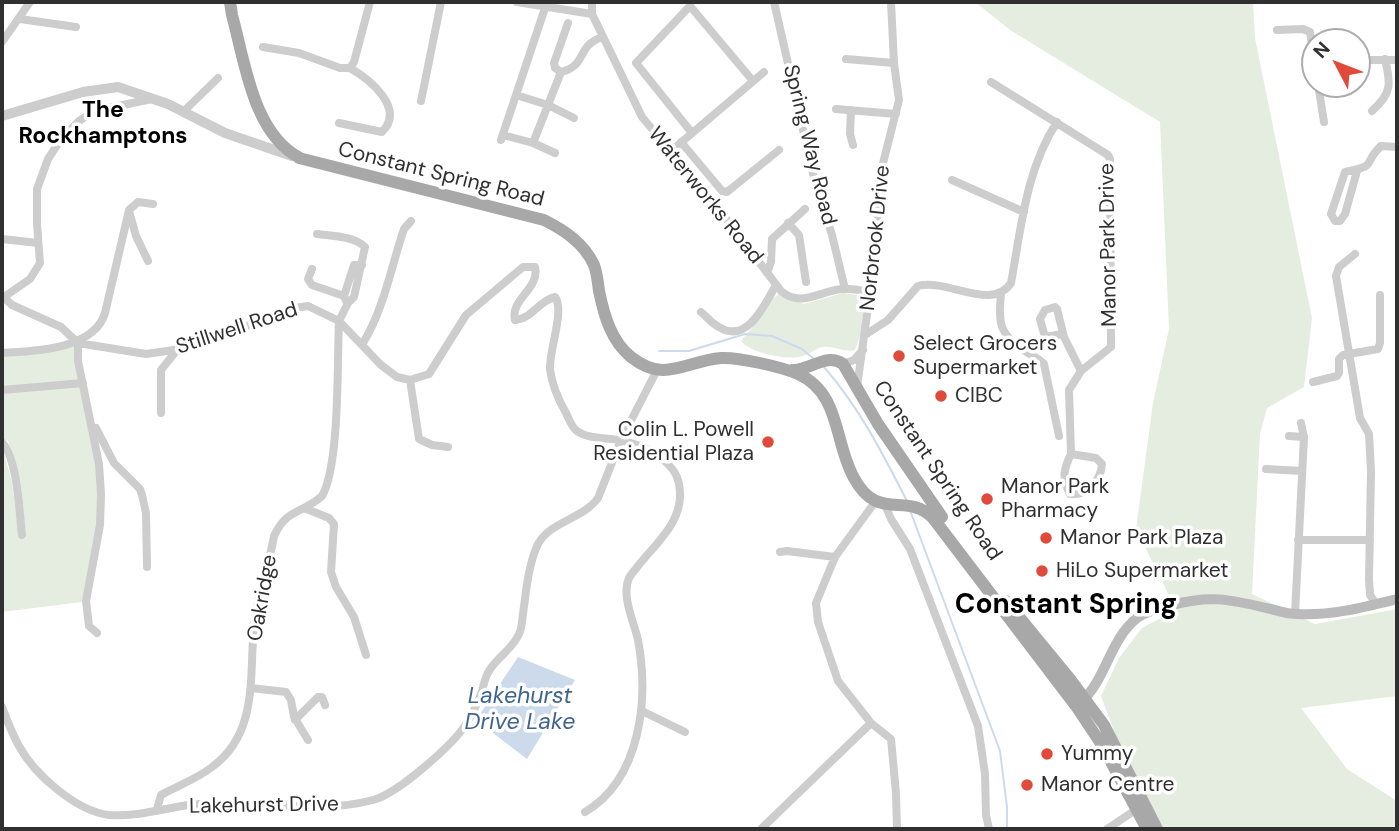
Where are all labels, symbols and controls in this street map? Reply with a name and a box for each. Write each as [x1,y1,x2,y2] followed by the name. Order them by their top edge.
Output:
[1301,28,1371,98] north arrow
[1308,36,1335,63] text: N
[777,62,841,228] street label: Spring Way Road
[18,97,188,151] district label: The Rockhamptons
[642,122,768,270] street label: Waterworks Road
[335,137,547,213] street label: Constant Spring Road
[1095,163,1123,327] street label: Manor Park Drive
[856,164,896,312] street label: Norbrook Drive
[173,298,301,360] street label: Stillwell Road
[913,331,1057,381] place label: Select Grocers Supermarket
[891,348,907,364] marker: Select Grocers Supermarket
[867,376,1007,566] street label: Constant Spring Road
[955,383,1003,409] place label: CIBC
[933,388,949,404] marker: CIBC
[593,417,754,467] place label: Colin L. Powell Residential Plaza
[760,434,776,450] marker: Colin L. Powell Residential Plaza
[1001,474,1109,524] place label: Manor Park Pharmacy
[979,491,995,507] marker: Manor Park Pharmacy
[1060,525,1223,551] place label: Manor Park Plaza
[1038,530,1054,546] marker: Manor Park Plaza
[243,553,283,643] street label: Oakridge
[1056,558,1229,584] place label: HiLo Supermarket
[1034,563,1050,579] marker: HiLo Supermarket
[955,589,1177,623] district label: Constant Spring
[465,683,575,737] water label: Lakehurst Drive Lake
[1061,741,1133,767] place label: Yummy
[1039,746,1055,762] marker: Yummy
[1041,772,1175,798] place label: Manor Centre
[1019,777,1035,793] marker: Manor Centre
[189,792,339,820] street label: Lakehurst Drive

